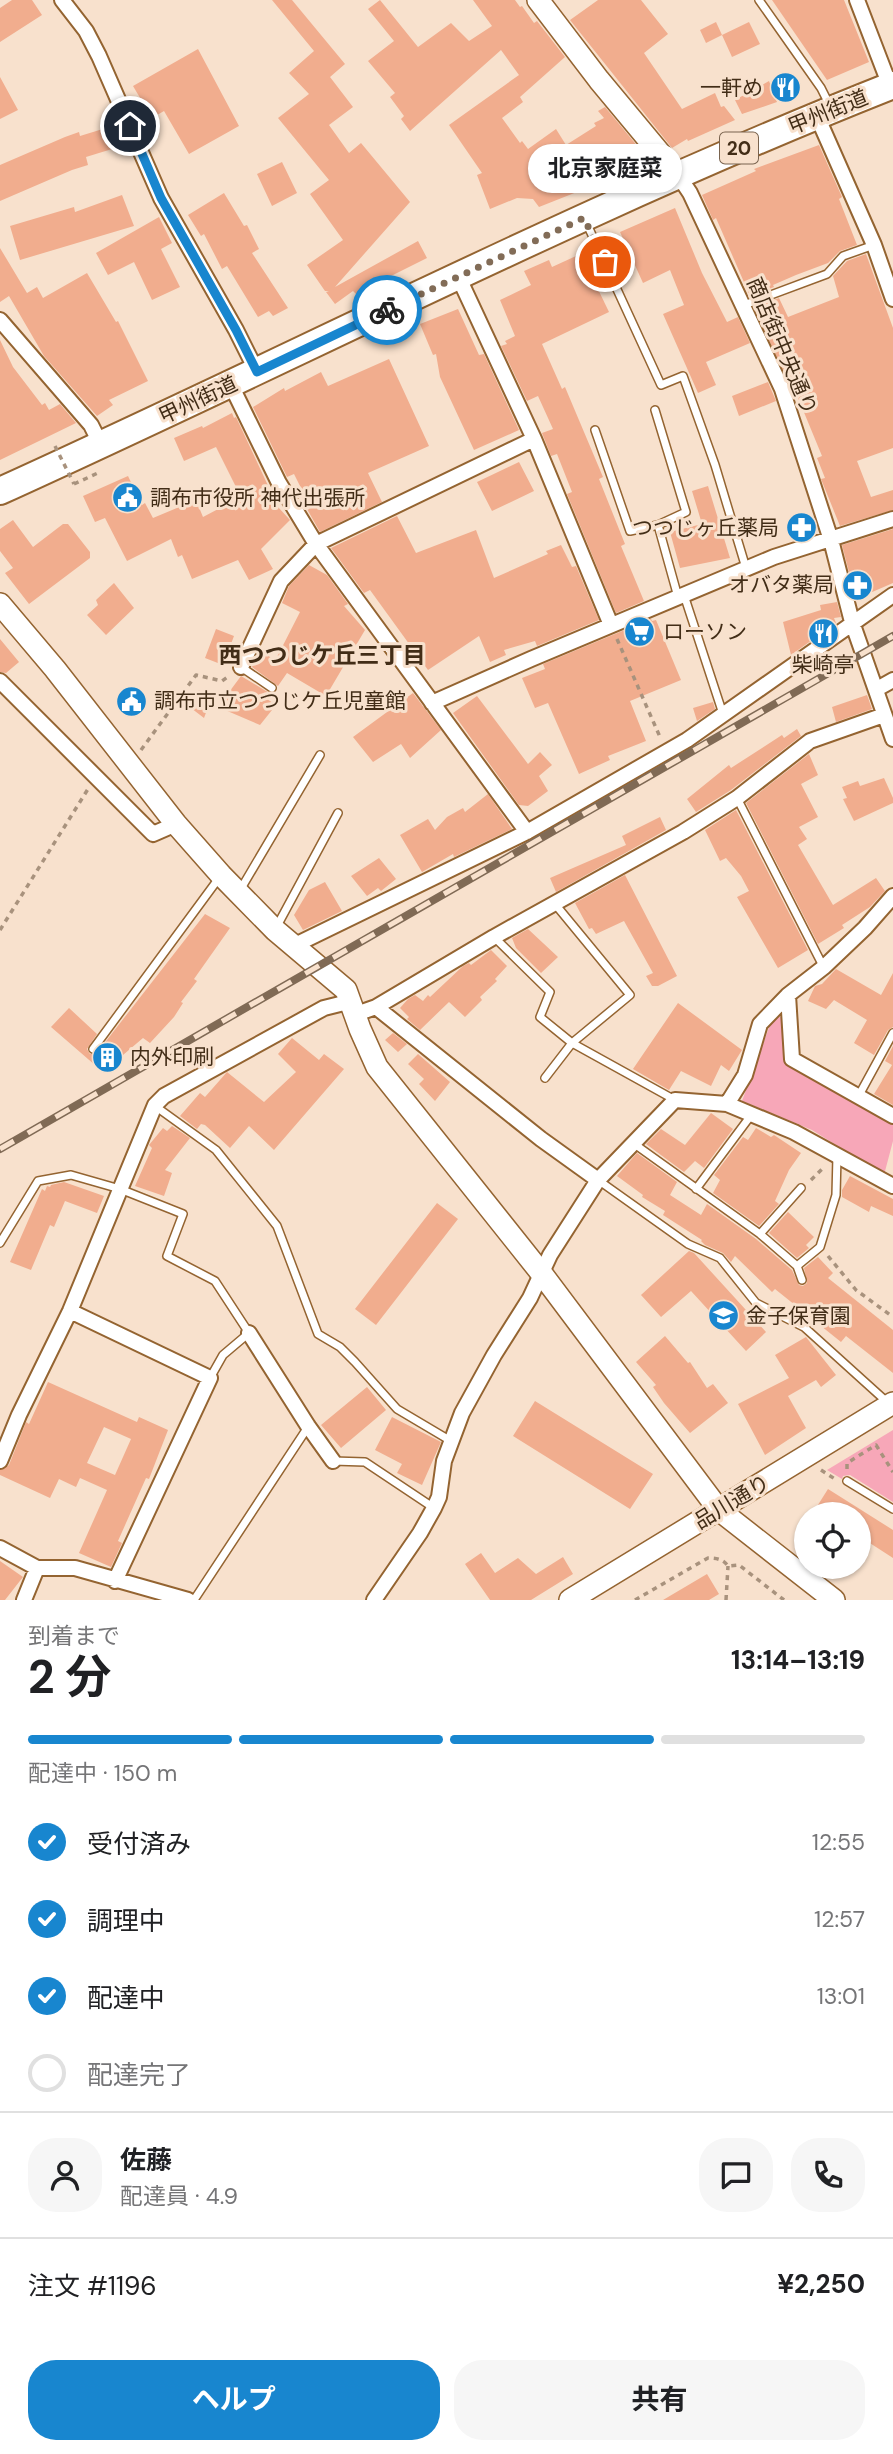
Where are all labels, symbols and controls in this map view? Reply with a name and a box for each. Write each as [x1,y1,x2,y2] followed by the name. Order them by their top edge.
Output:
[769,71,803,105] restaurant icon: 一軒め
[700,74,763,102] place label: 一軒め
[784,83,872,141] street label: 甲州街道
[100,96,160,156] pin
[111,107,149,145] icon: home
[720,132,758,164] road number: 20
[528,143,682,192] callout: 北京家庭菜
[548,153,663,183] text: 北京家庭菜
[575,232,635,292] pin
[586,243,624,281] icon: bag
[740,273,824,419] street label: 商店街中央通り
[352,275,422,345] courier
[368,291,406,329] icon: bike
[154,370,242,430] street label: 甲州街道
[110,481,144,515] public building icon: 調布市役所 神代出張所
[150,484,366,512] place label: 調布市役所 神代出張所
[785,511,819,545] pharmacy icon: つつじヶ丘薬局
[632,514,779,542] place label: つつじヶ丘薬局
[840,568,874,602] pharmacy icon: オバタ薬局
[729,571,834,599] place label: オバタ薬局
[623,615,657,649] supermarket icon: ローソン
[806,616,840,650] restaurant icon: 柴崎亭
[663,618,747,646] place label: ローソン
[219,640,426,670] district label: 西つつじケ丘三丁目
[792,651,855,679] place label: 柴崎亭
[114,684,148,718] public building icon: 調布市立つつじケ丘児童館
[154,687,406,715] place label: 調布市立つつじケ丘児童館
[90,1040,124,1074] building icon: 内外印刷
[130,1043,214,1071] place label: 内外印刷
[706,1299,740,1333] school or university icon: 金子保育園
[746,1302,851,1330] place label: 金子保育園
[689,1468,775,1536] street label: 品川通り
[794,1502,871,1579] map controls
[794,1502,871,1579] button: locate
[28,1621,120,1651] text: 到着まで
[731,1643,865,1677] text: 13:14–13:19
[28,1647,111,1707] text: 2 分
[28,1758,177,1788] text: 配達中 · 150 m
[28,1823,66,1861] icon: check
[87,1827,191,1861] text: 受付済み
[812,1827,865,1857] text: 12:55
[28,1900,66,1938] icon: check
[87,1904,165,1938] text: 調理中
[814,1904,865,1934] text: 12:57
[28,1977,66,2015] icon: check
[87,1981,165,2015] text: 配達中
[817,1981,865,2011] text: 13:01
[87,2058,191,2092] text: 配達完了
[28,2138,102,2212] button: person
[699,2138,773,2212] button: chat
[791,2138,865,2212] button: phone
[120,2143,172,2177] text: 佐藤
[120,2181,238,2211] text: 配達員 · 4.9
[777,2267,865,2301] text: ¥2,250
[28,2269,157,2303] text: 注文 #1196
[28,2360,440,2440] button: ヘルプ
[454,2360,865,2440] button: 共有

